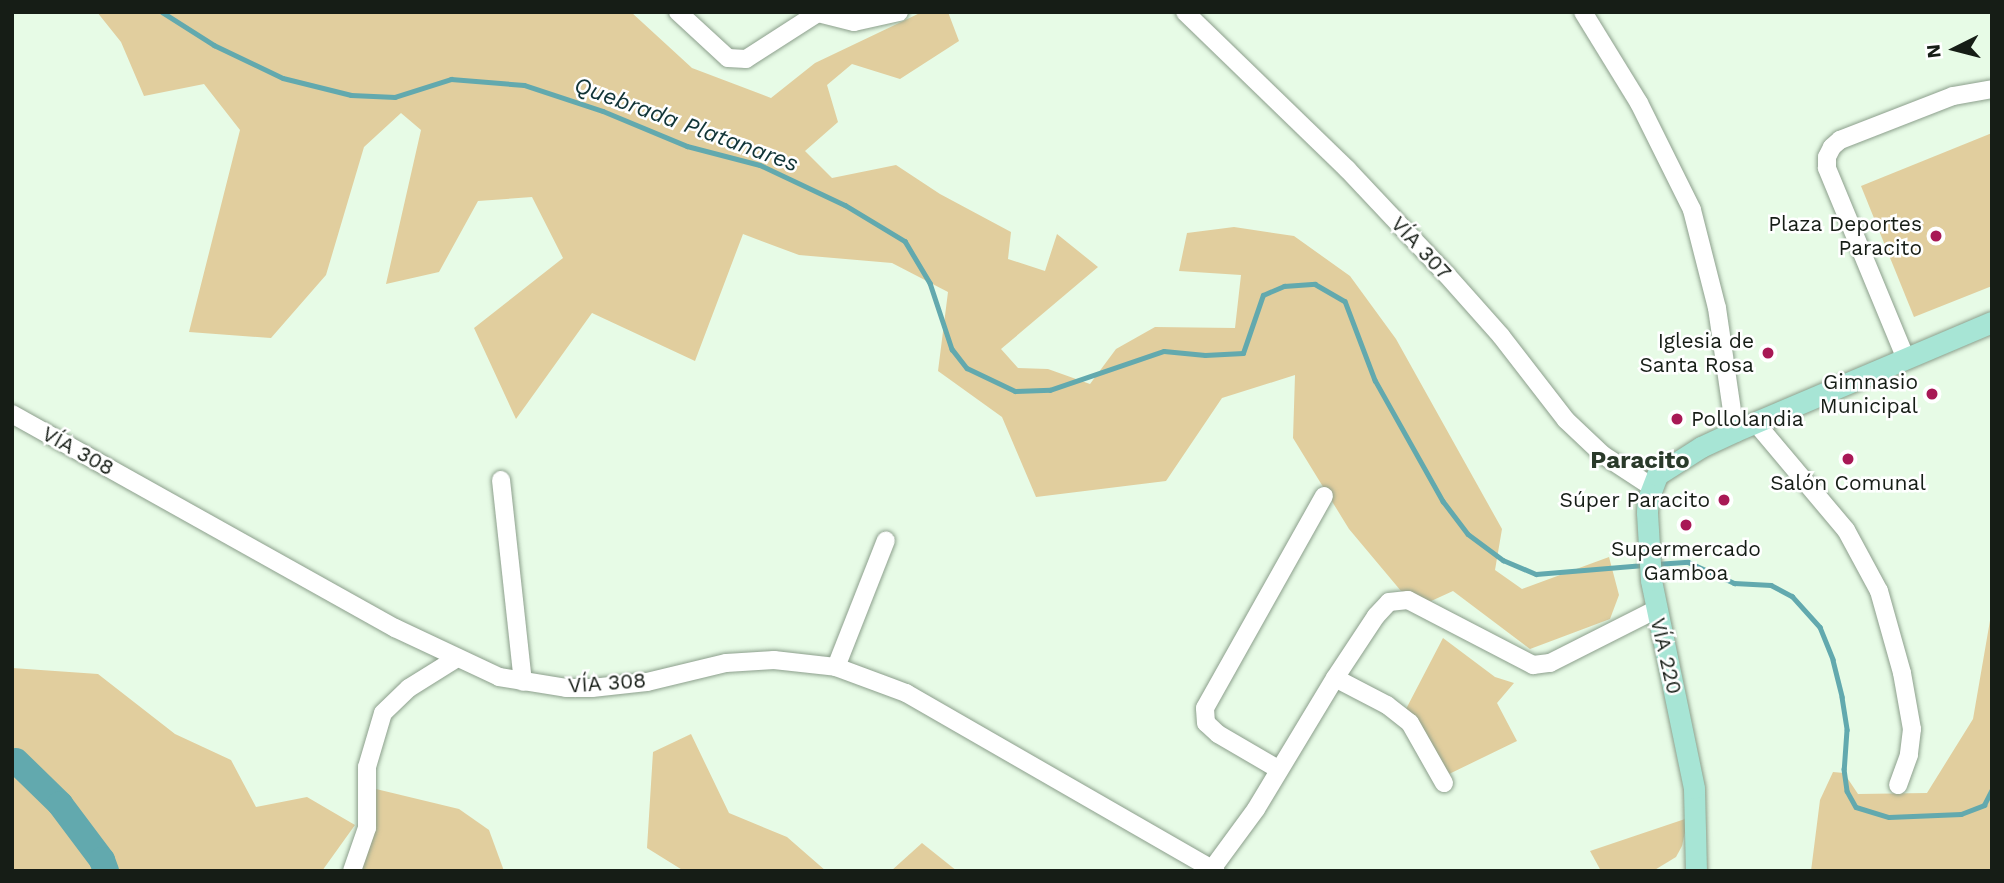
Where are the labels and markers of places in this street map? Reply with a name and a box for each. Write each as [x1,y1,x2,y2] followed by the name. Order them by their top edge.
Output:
[1768,211,1922,261] place label: Plaza Deportes Paracito
[1928,228,1944,244] marker: Plaza Deportes Paracito
[1639,328,1754,378] place label: Iglesia de Santa Rosa
[1760,345,1776,361] marker: Iglesia de Santa Rosa
[1820,369,1918,419] place label: Gimnasio Municipal
[1924,386,1940,402] marker: Gimnasio Municipal
[1691,406,1804,432] place label: Pollolandia
[1669,411,1685,427] marker: Pollolandia
[1840,451,1856,467] marker: Salón Comunal
[1770,470,1926,496] place label: Salón Comunal
[1559,487,1710,513] place label: Súper Paracito
[1716,492,1732,508] marker: Súper Paracito
[1678,517,1694,533] marker: Supermercado Gamboa
[1611,536,1761,586] place label: Supermercado Gamboa

